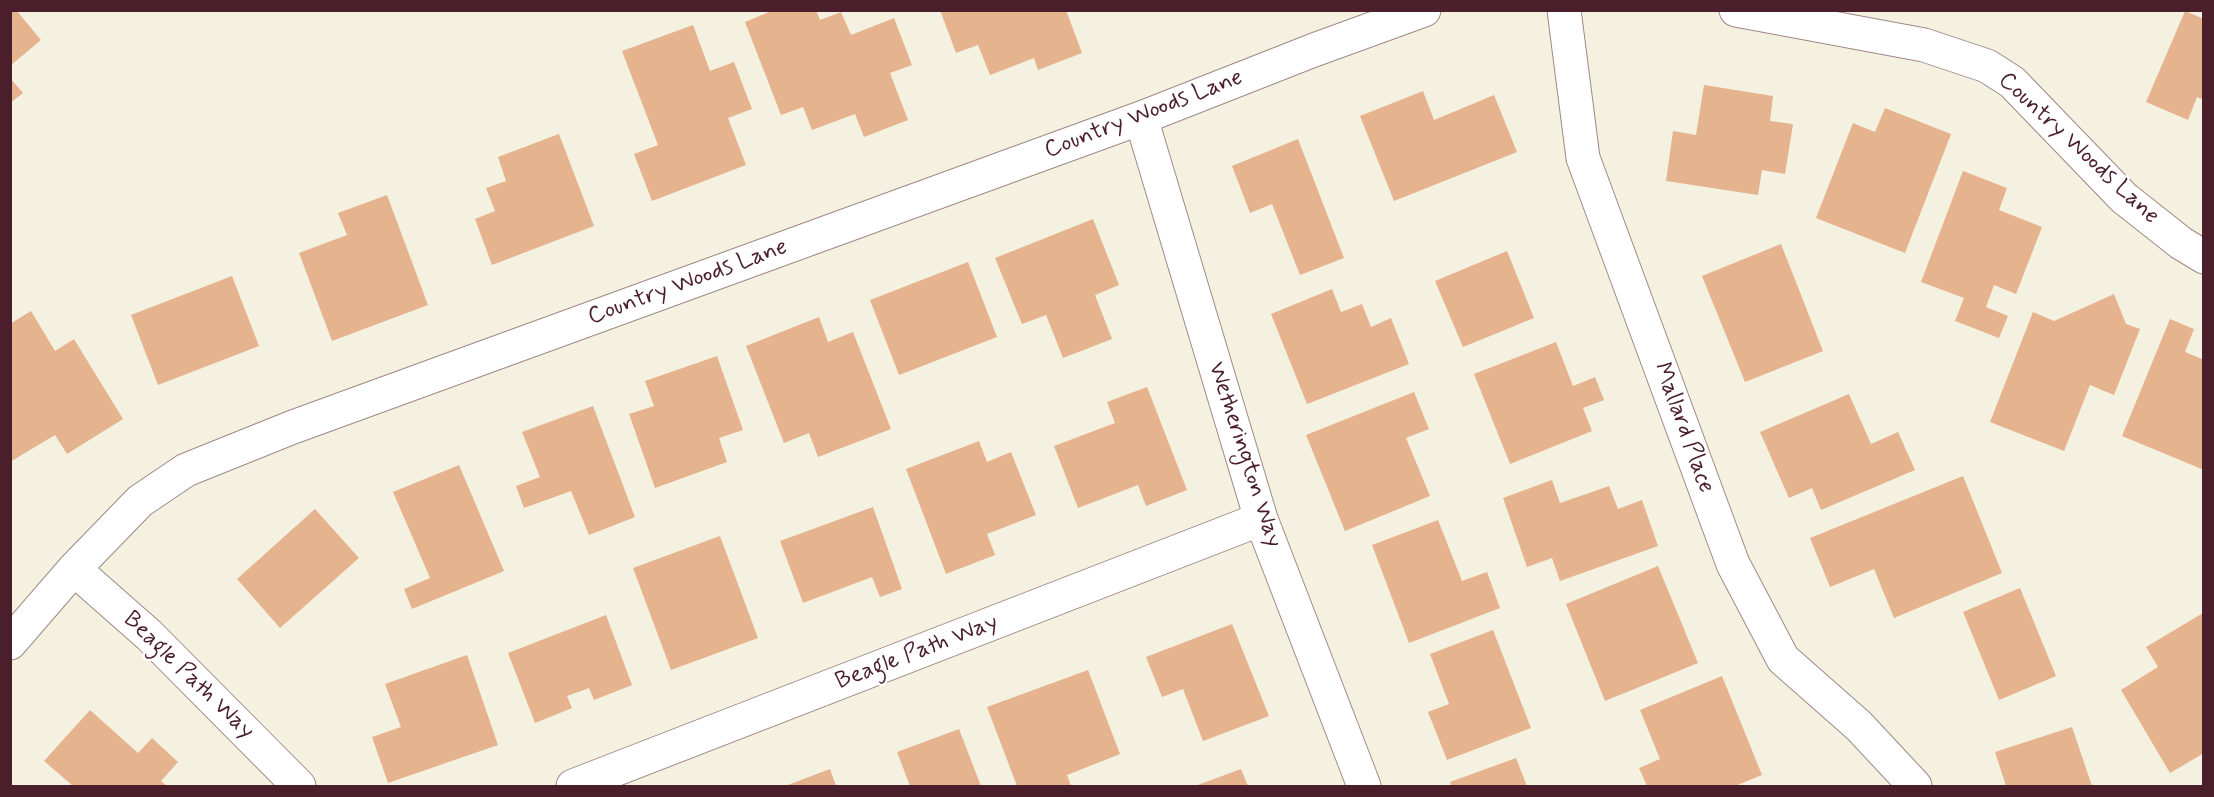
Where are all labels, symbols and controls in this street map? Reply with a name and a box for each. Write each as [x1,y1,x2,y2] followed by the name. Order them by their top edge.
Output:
[1041,64,1247,166] street label: Country Woods Lane
[1991,67,2165,231] street label: Country Woods Lane
[584,234,792,332] street label: Country Woods Lane
[1200,359,1288,551] street label: Wetherington Way
[1646,359,1720,497] street label: Mallard Place
[116,606,260,746] street label: Beagle Path Way
[832,609,1002,697] street label: Beagle Path Way

